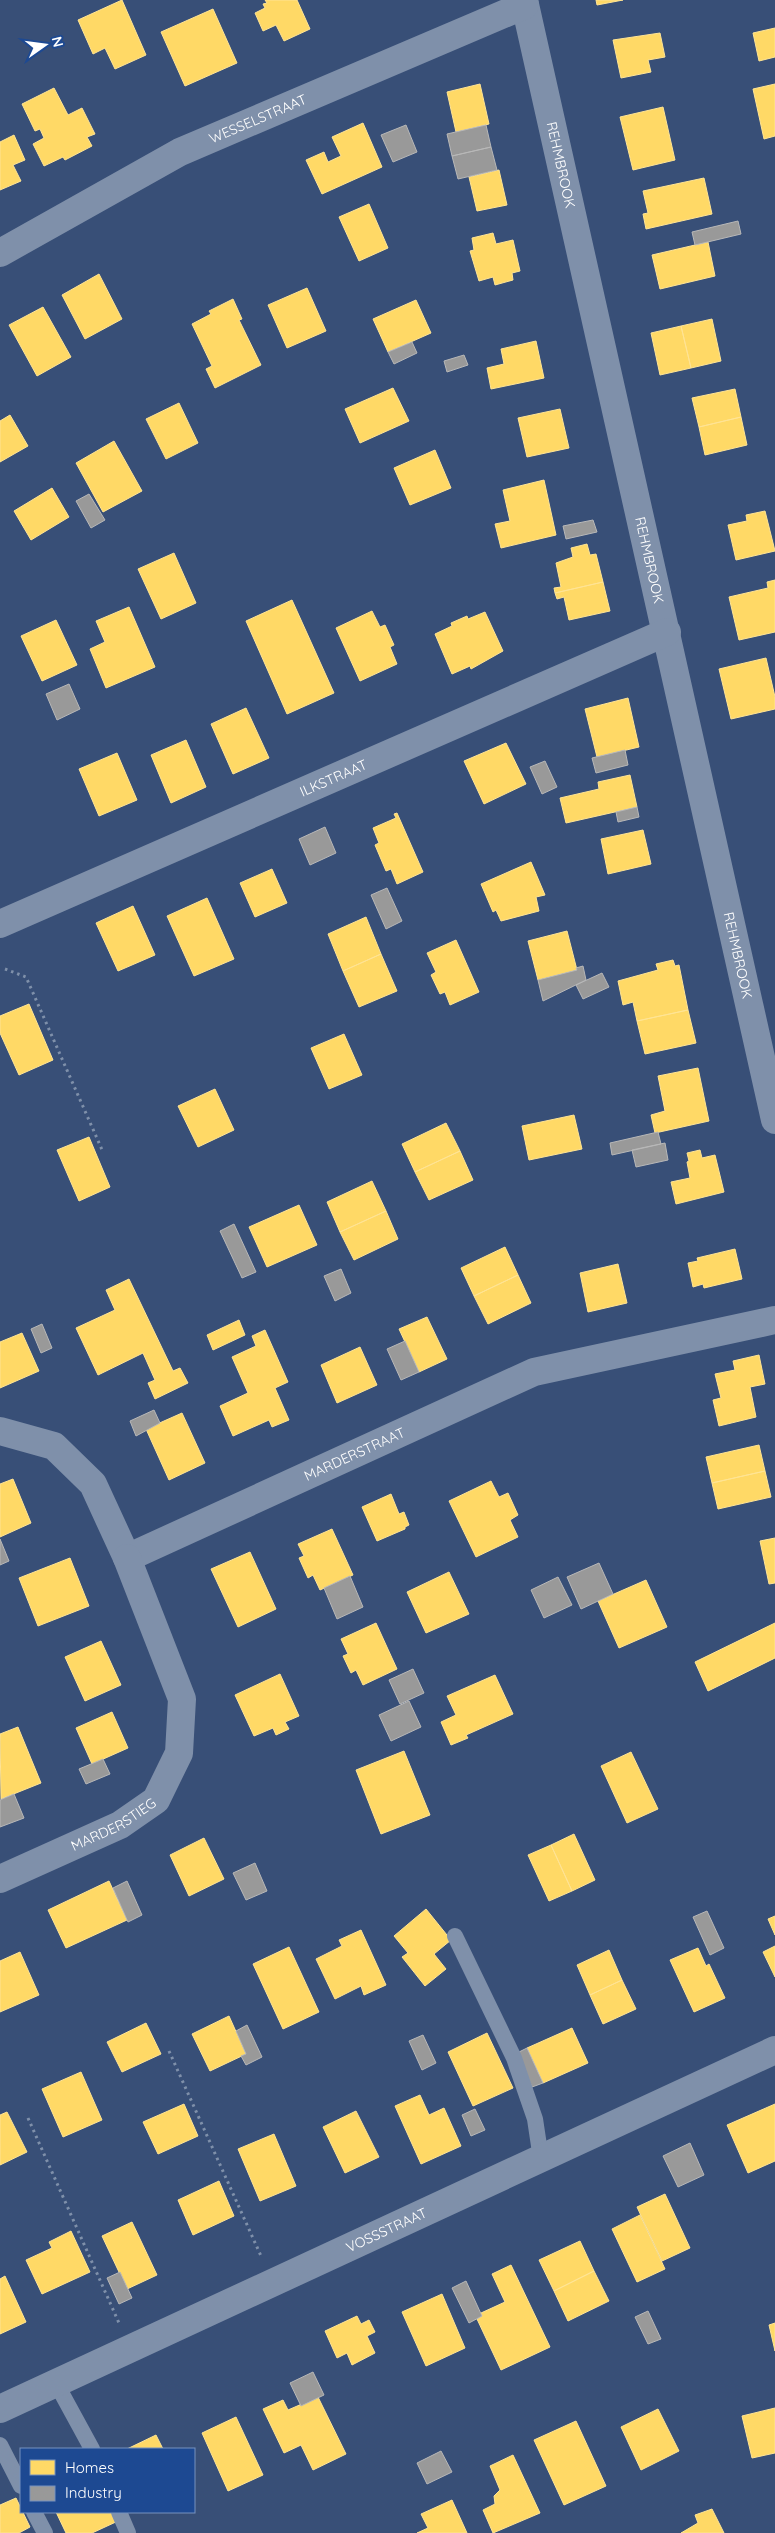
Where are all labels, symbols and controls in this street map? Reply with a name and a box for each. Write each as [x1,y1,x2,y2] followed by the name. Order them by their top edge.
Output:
[20,20,70,70] north arrow
[48,35,68,49] text: N
[206,90,309,148] street label: WESSELSTRAAT
[543,120,579,210] street label: REHMBROOK
[631,515,668,605] street label: REHMBROOK
[297,755,370,801] street label: ILKSTRAAT
[720,910,757,1000] street label: REHMBROOK
[301,1423,408,1485] street label: MARDERSTRAAT
[68,1794,160,1855] street label: MARDERSTIEG
[343,2203,430,2256] street label: VOSSSTRAAT
[20,2448,195,2513] legend
[65,2458,114,2477] text: Homes
[65,2483,122,2502] text: Industry

